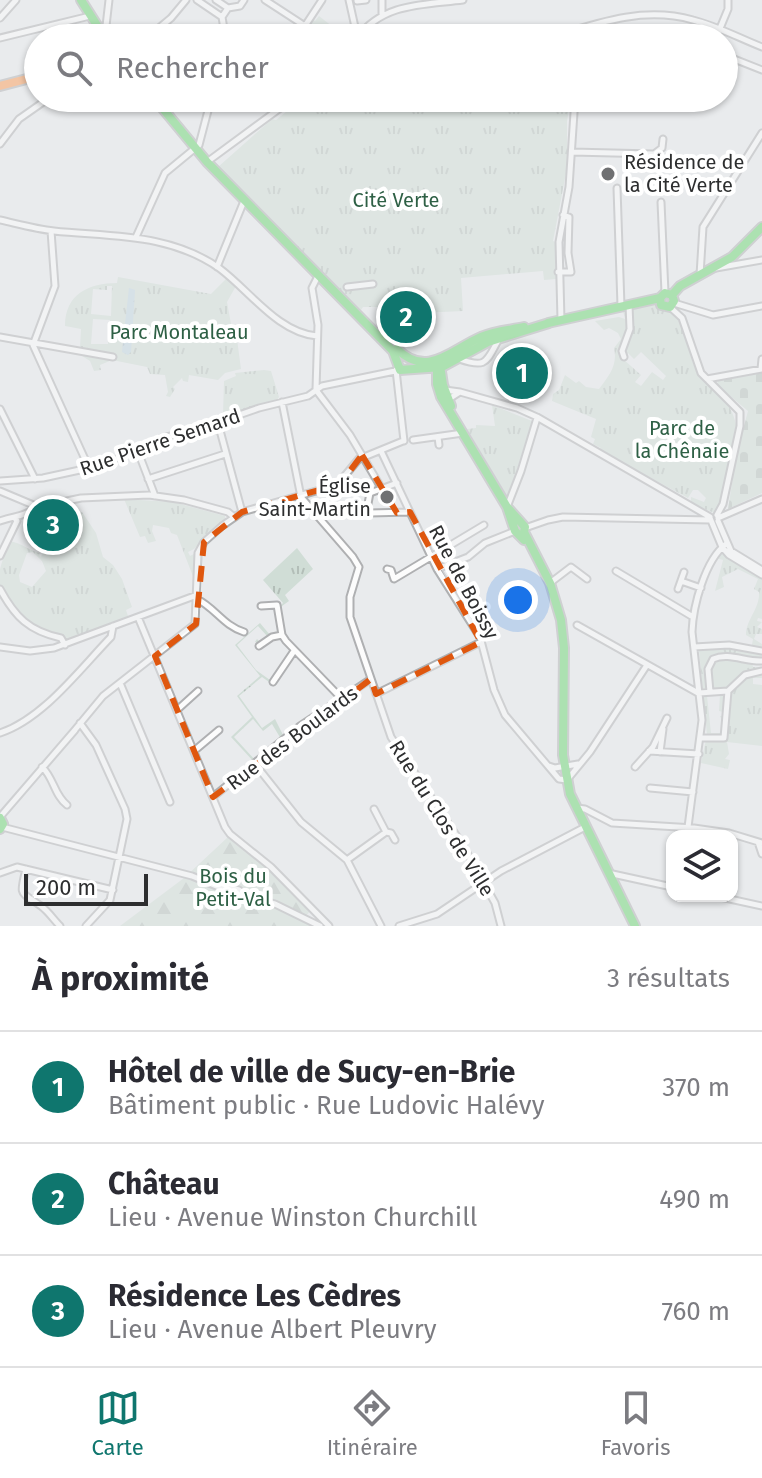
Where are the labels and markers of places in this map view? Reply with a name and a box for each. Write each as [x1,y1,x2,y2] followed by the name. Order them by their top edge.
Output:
[624,150,744,197] place label: Résidence de la Cité Verte
[599,165,617,183] marker: Résidence de la Cité Verte
[380,287,432,347] pin: 2
[496,343,548,403] pin: 1
[259,474,371,521] place label: Église Saint-Martin
[378,488,396,506] marker: Église Saint-Martin
[27,495,79,555] pin: 3

